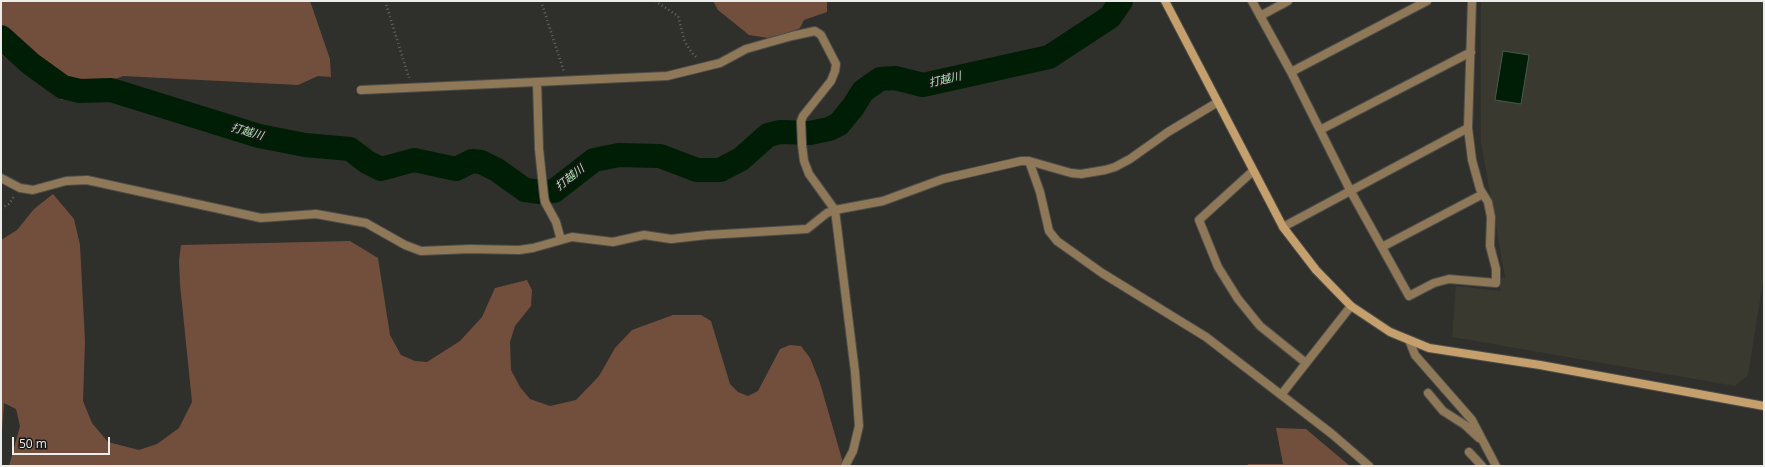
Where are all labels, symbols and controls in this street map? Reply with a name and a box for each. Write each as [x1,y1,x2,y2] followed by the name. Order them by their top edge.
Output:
[927,70,963,90] water label: 打越川
[229,121,265,143] water label: 打越川
[553,163,587,193] water label: 打越川
[14,429,112,455] scale bar
[19,435,47,452] text: 50 m

